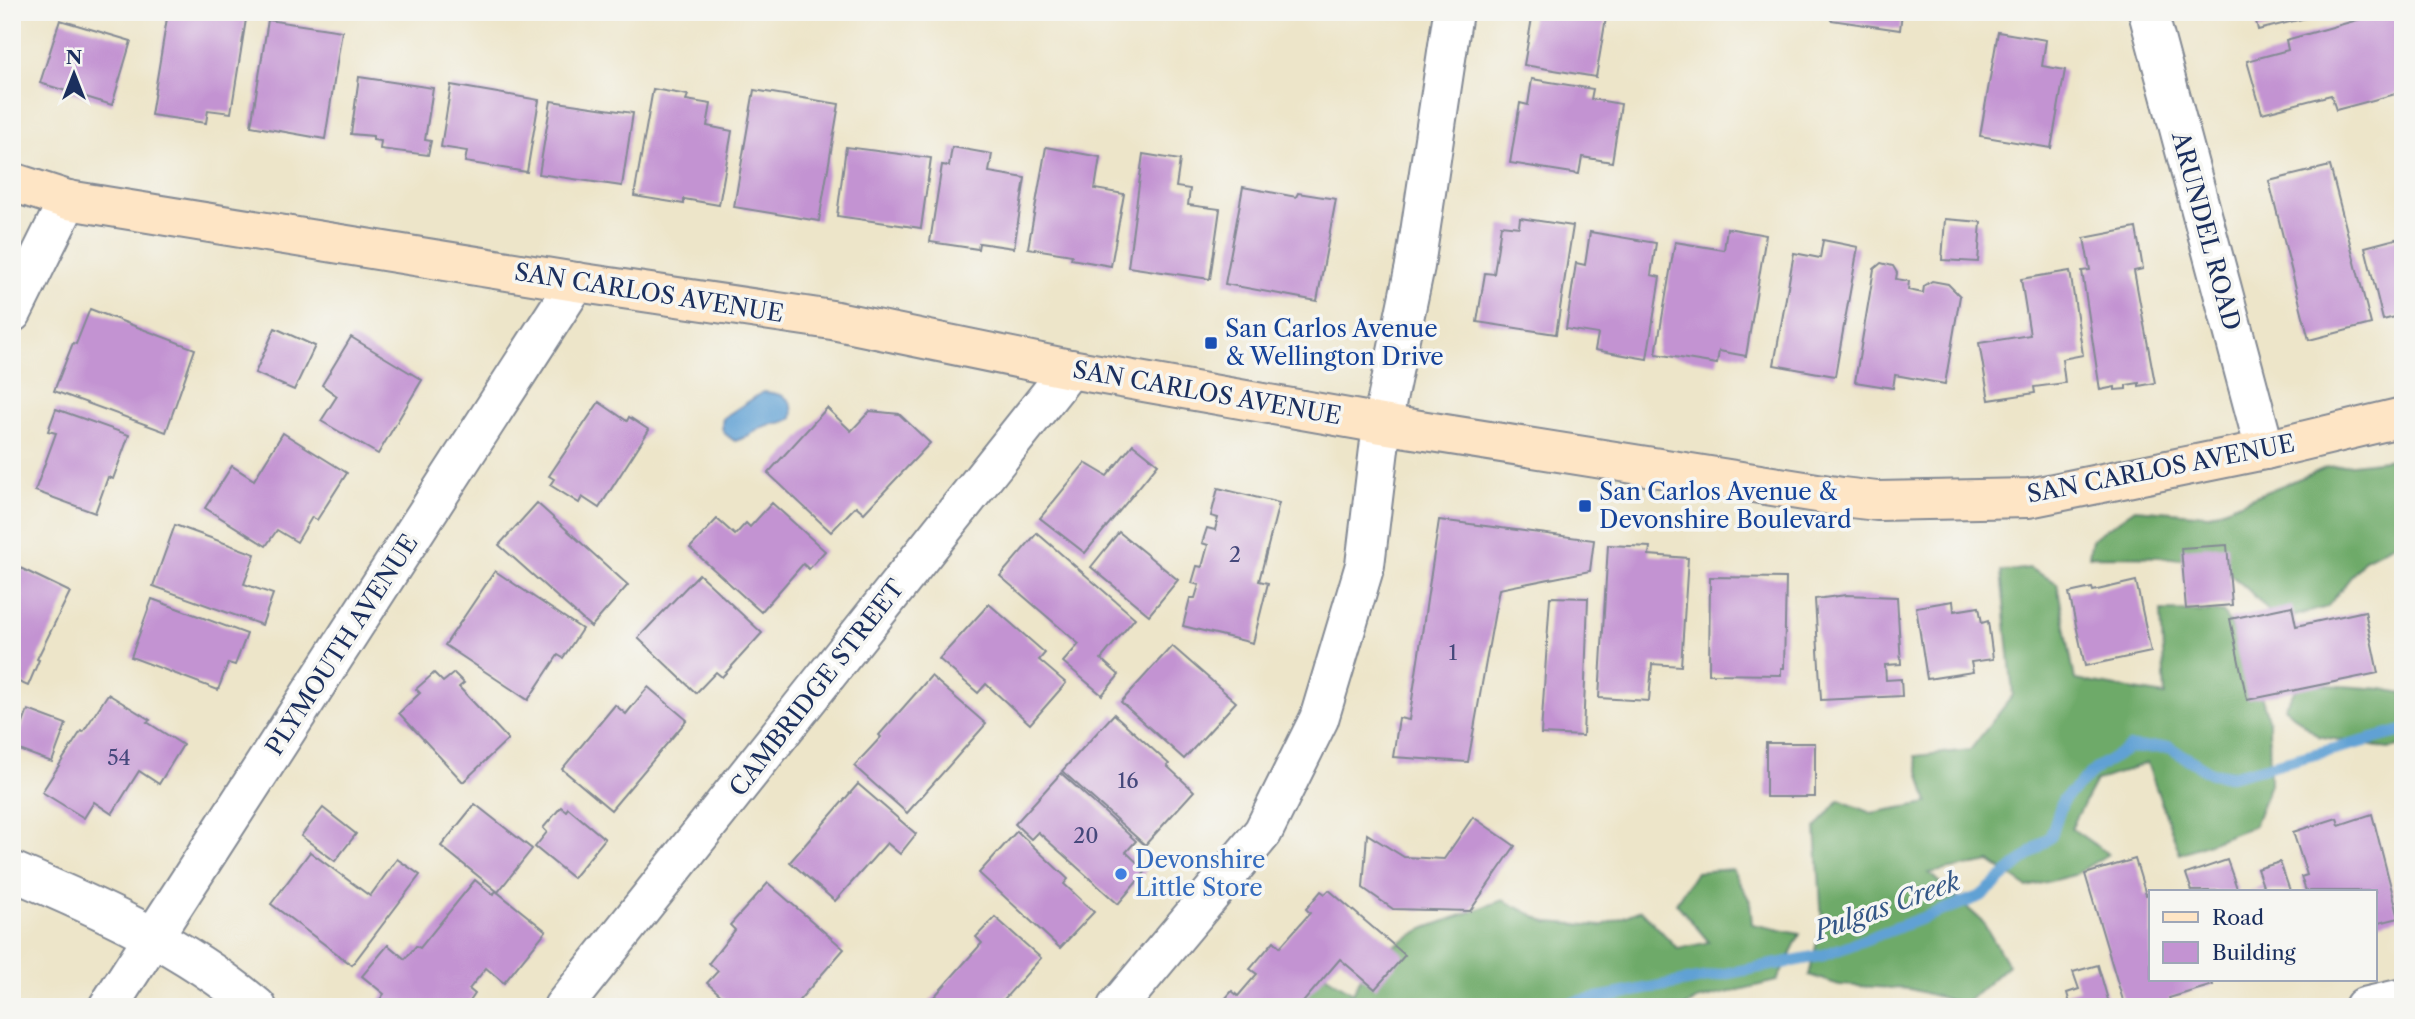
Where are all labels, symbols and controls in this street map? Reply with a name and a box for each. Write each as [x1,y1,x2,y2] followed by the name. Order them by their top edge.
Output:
[38,38,108,108] north arrow
[66,46,82,69] text: N
[2166,127,2247,333] street label: ARUNDEL ROAD
[513,257,786,328] street label: SAN CARLOS AVENUE
[1225,314,1444,371] place label: San Carlos Avenue & Wellington Drive
[1203,335,1219,351] marker: San Carlos Avenue & Wellington Drive
[1071,355,1343,430] street label: SAN CARLOS AVENUE
[2025,428,2297,509] street label: SAN CARLOS AVENUE
[1599,477,1852,534] place label: San Carlos Avenue & Devonshire Boulevard
[1577,498,1593,514] marker: San Carlos Avenue & Devonshire Boulevard
[259,529,424,760] street label: PLYMOUTH AVENUE
[1229,542,1241,567] house number: 2
[723,574,910,802] street label: CAMBRIDGE STREET
[1449,640,1458,665] house number: 1
[107,745,131,770] house number: 54
[1117,768,1139,793] house number: 16
[1073,823,1099,848] house number: 20
[1135,845,1266,902] place label: Devonshire Little Store
[1808,865,1965,948] water label: Pulgas Creek
[1113,866,1129,882] marker: Devonshire Little Store
[2149,890,2376,981] legend
[2212,905,2264,930] text: Road
[2212,940,2297,965] text: Building

